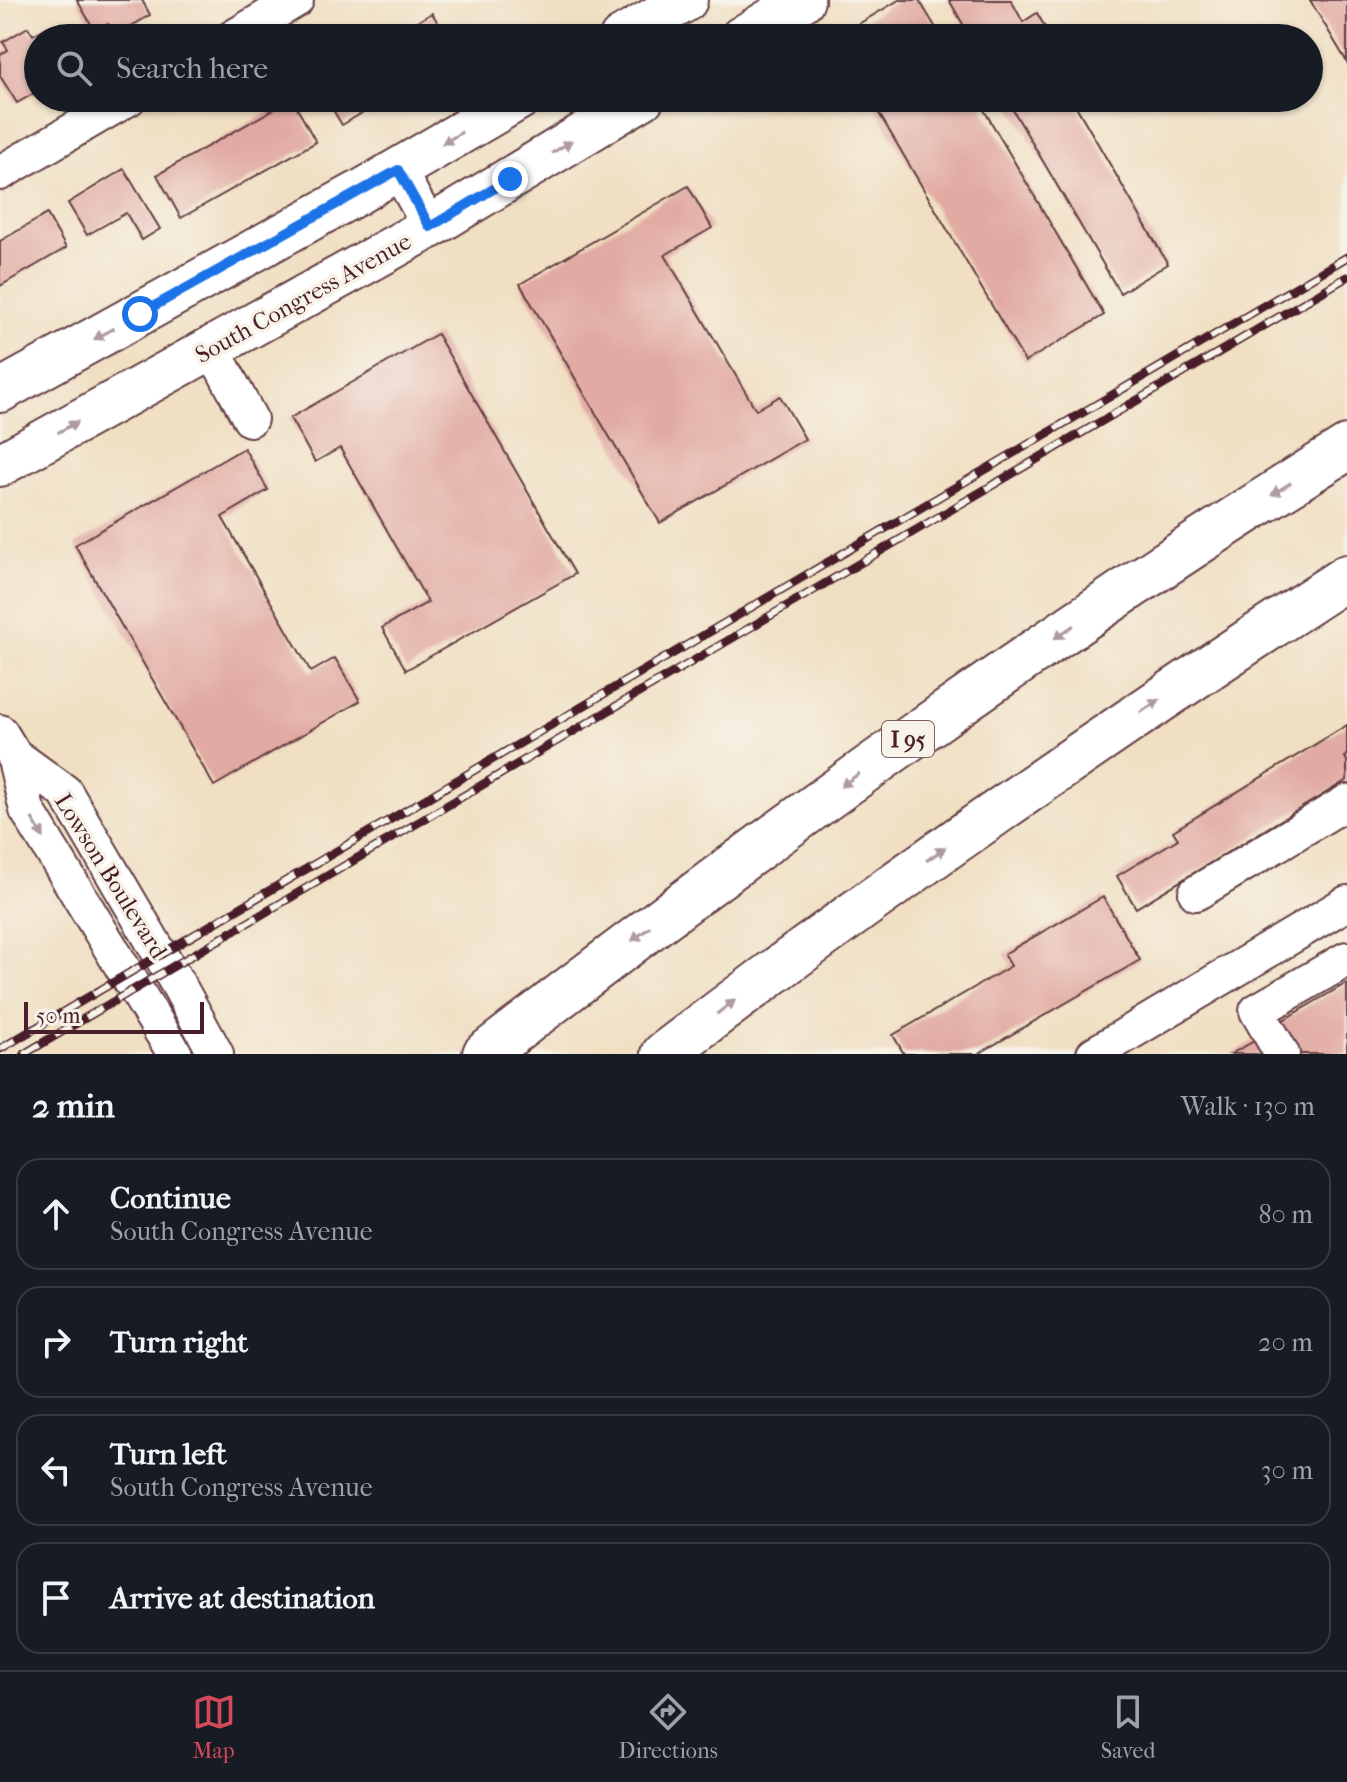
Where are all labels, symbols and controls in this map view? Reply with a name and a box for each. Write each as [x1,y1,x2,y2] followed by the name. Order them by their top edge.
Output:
[24,24,1323,112] search box
[52,46,96,90] icon: search
[116,51,268,86] text: Search here
[441,131,464,145] one-way arrow
[551,140,573,154] one-way arrow
[492,161,528,197] route end
[190,227,416,369] street label: South Congress Avenue
[122,296,158,332] route start
[92,327,115,340] one-way arrow
[57,421,80,434] one-way arrow
[1270,482,1292,496] one-way arrow
[1053,624,1074,639] one-way arrow
[1140,699,1161,714] one-way arrow
[882,721,934,757] road number: I 95
[840,772,861,787] one-way arrow
[49,788,173,964] street label: Lowson Boulevard
[31,817,45,839] one-way arrow
[925,847,947,862] one-way arrow
[631,926,651,942] one-way arrow
[24,998,204,1034] scale bar
[715,999,737,1015] one-way arrow
[36,1003,81,1029] text: 50 m
[32,1086,115,1126] text: 2 min
[1181,1091,1315,1122] text: Walk · 130 m
[110,1181,231,1216] text: Continue
[34,1192,78,1236] icon: ahead
[1258,1199,1313,1230] text: 80 m
[110,1216,373,1247] text: South Congress Avenue
[34,1320,78,1364] icon: right
[110,1325,248,1360] text: Turn right
[1258,1327,1313,1358] text: 20 m
[110,1437,227,1472] text: Turn left
[34,1448,78,1492] icon: left
[1261,1455,1313,1486] text: 30 m
[110,1472,373,1503] text: South Congress Avenue
[34,1576,78,1620] icon: arrive
[110,1581,375,1616] text: Arrive at destination
[192,1690,236,1764] tab: Map
[619,1690,718,1764] tab: Directions
[1101,1690,1155,1764] tab: Saved

